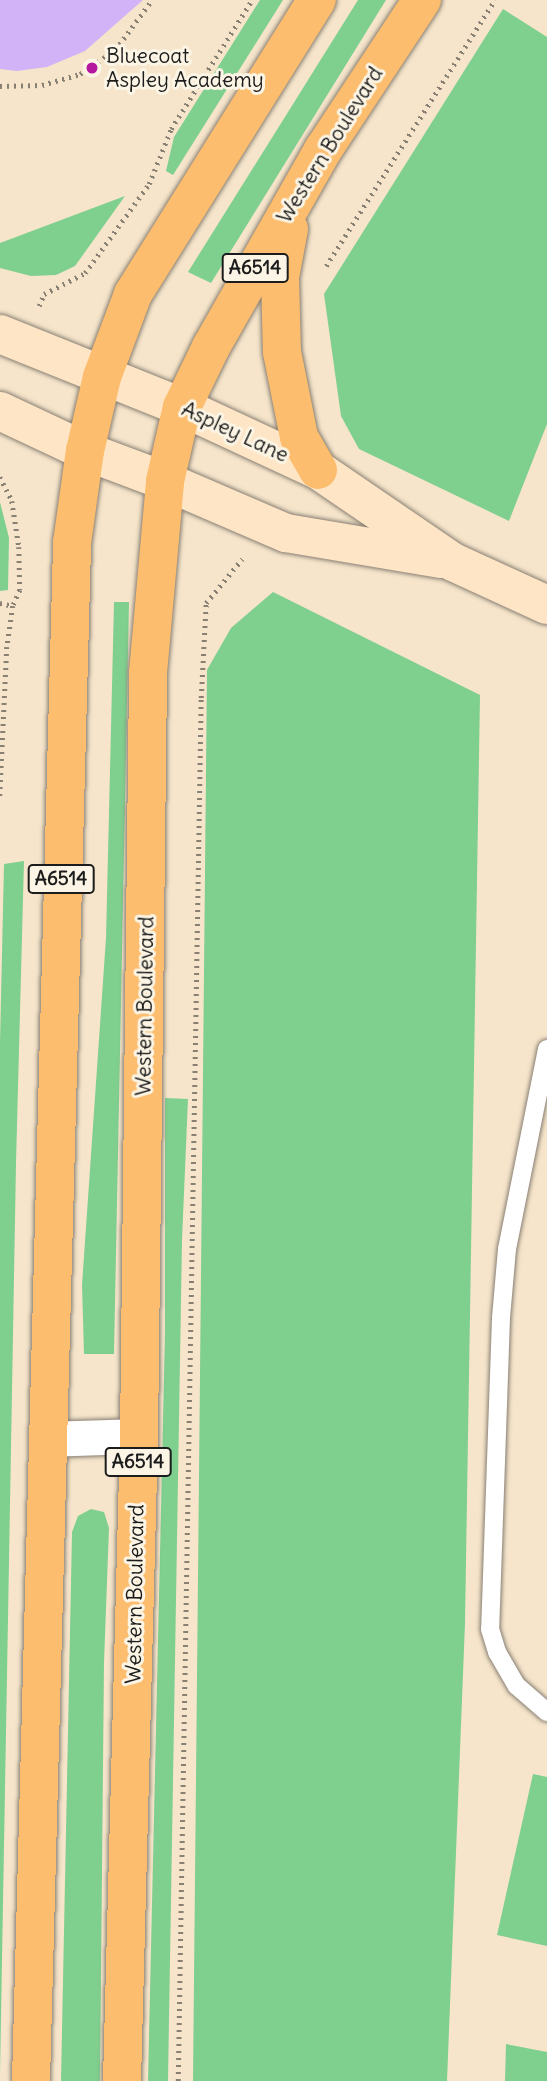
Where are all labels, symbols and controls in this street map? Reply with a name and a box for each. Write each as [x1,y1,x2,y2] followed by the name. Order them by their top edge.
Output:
[106,43,264,93] place label: Bluecoat Aspley Academy
[84,60,100,76] marker: Bluecoat Aspley Academy
[272,62,388,228] street label: Western Boulevard
[220,252,290,284] road number: A6514
[178,396,292,468] street label: Aspley Lane
[26,864,96,894] road number: A6514
[131,916,159,1096] street label: Western Boulevard
[103,1446,173,1478] road number: A6514
[121,1504,149,1684] street label: Western Boulevard

